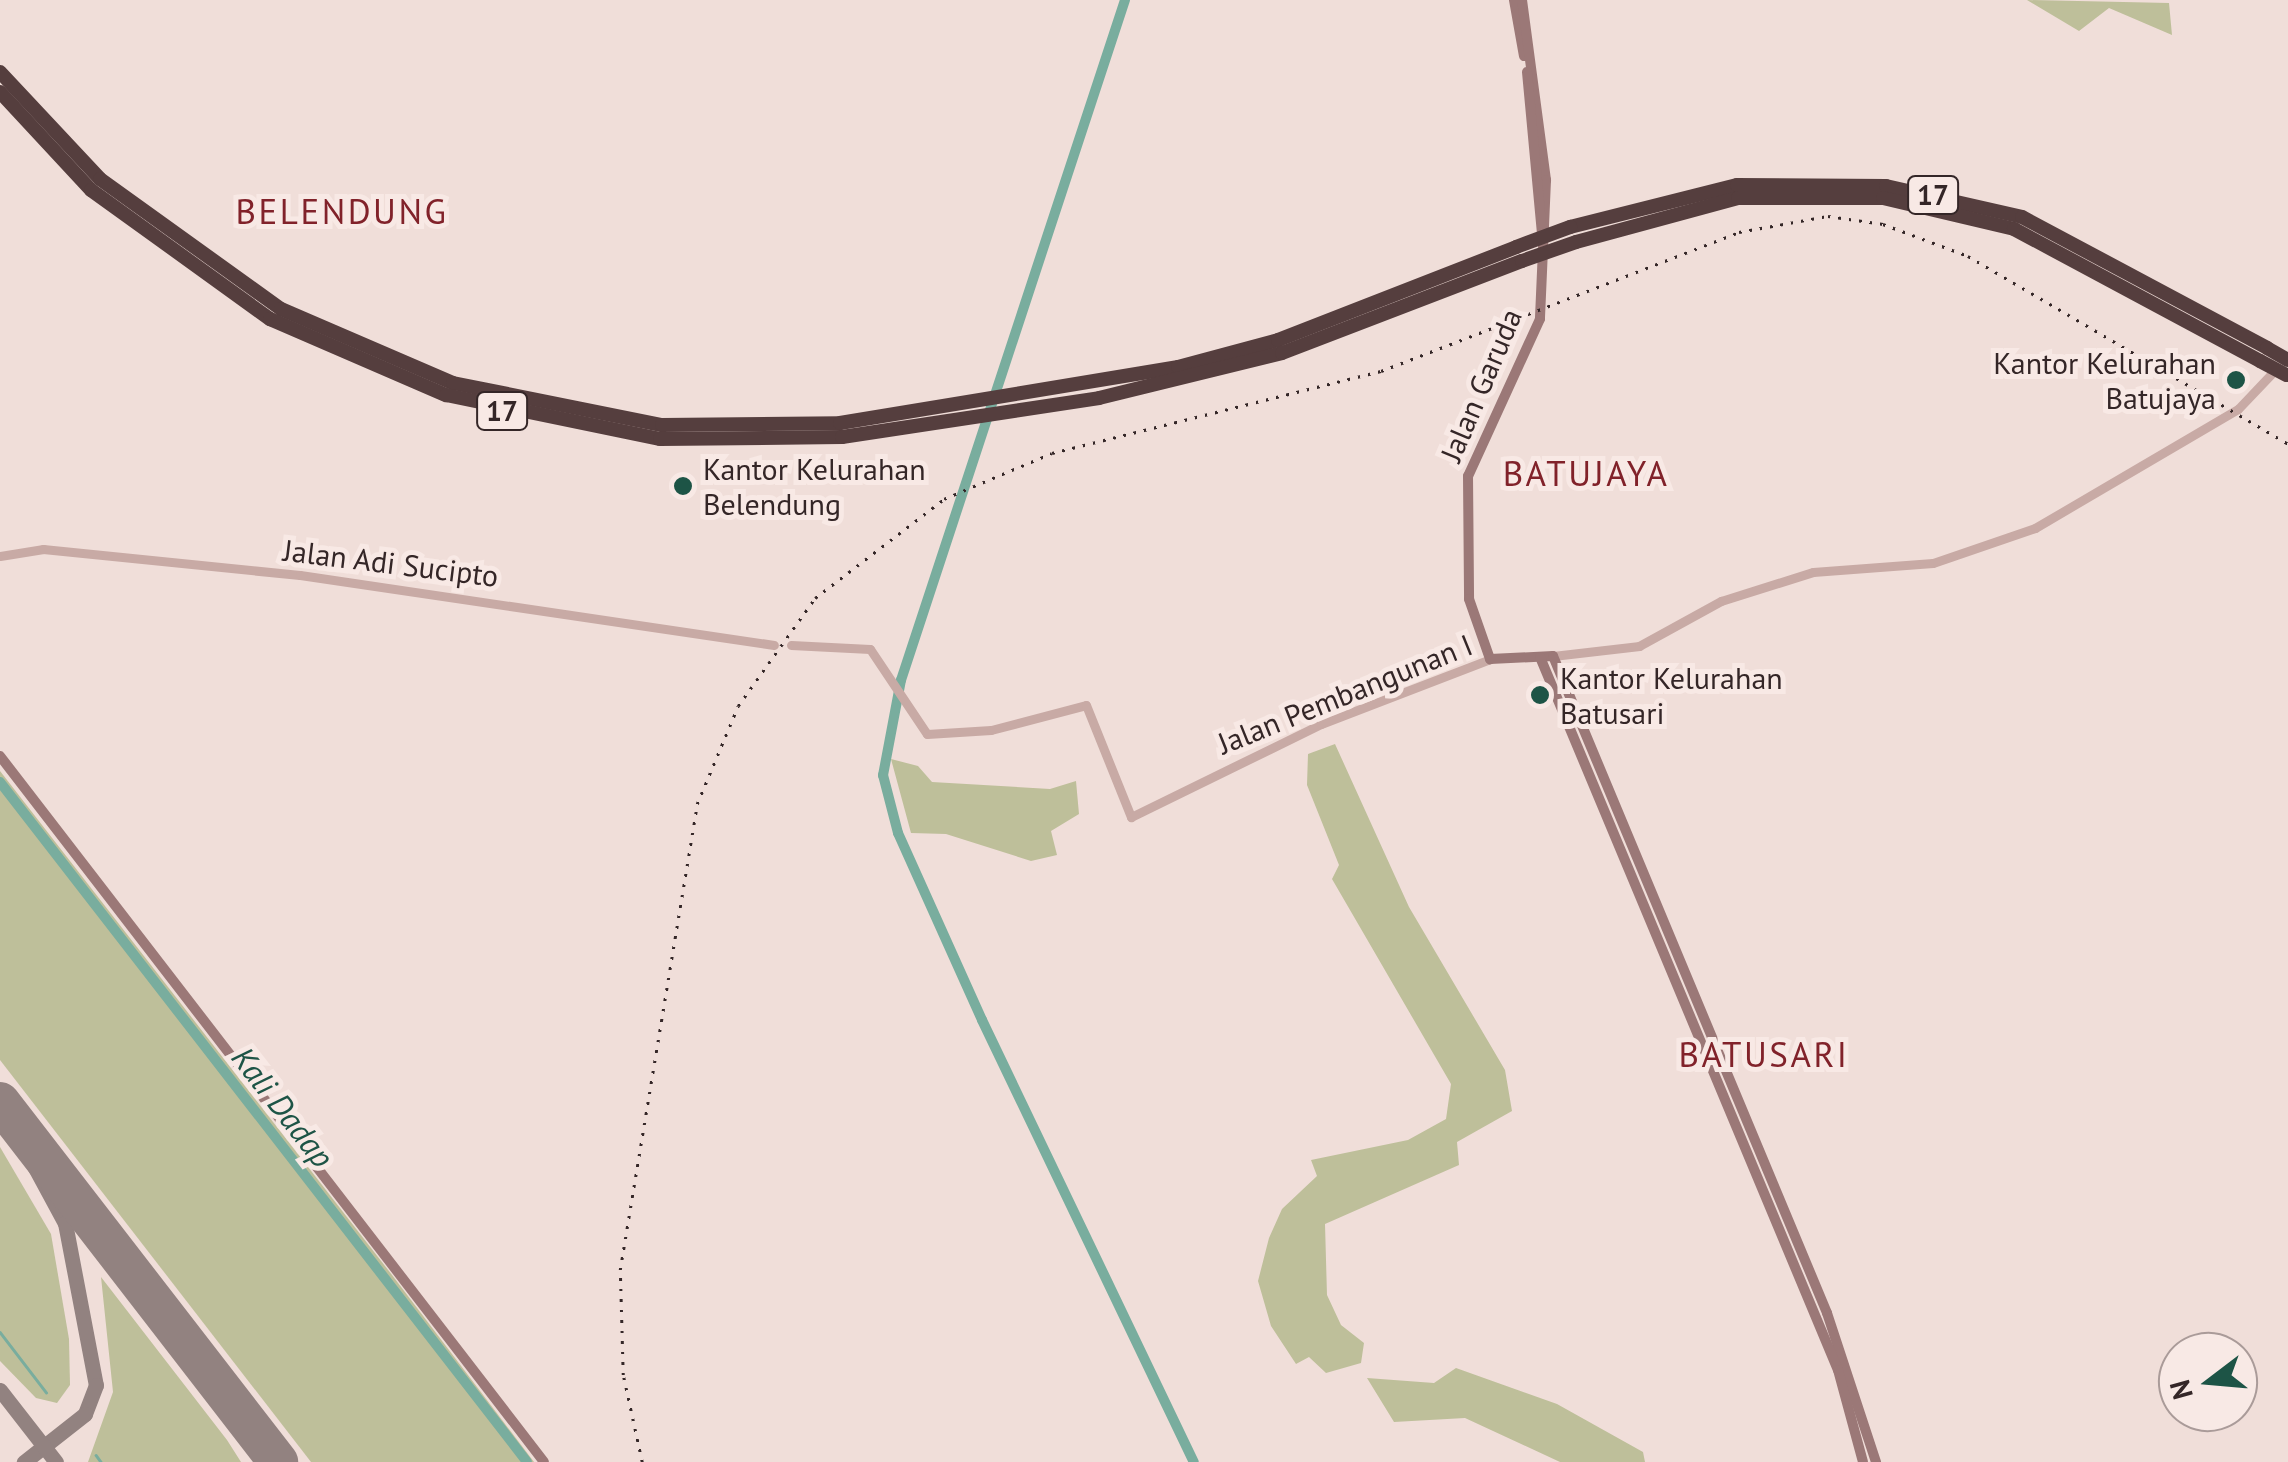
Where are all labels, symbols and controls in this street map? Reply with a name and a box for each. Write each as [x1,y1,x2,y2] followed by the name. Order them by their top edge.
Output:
[1906,172,1960,218] road number: 17
[236,190,448,232] district label: BELENDUNG
[1433,303,1529,467] street label: Jalan Garuda
[1993,345,2216,416] place label: Kantor Kelurahan Batujaya
[2225,369,2247,391] marker: Kantor Kelurahan Batujaya
[474,388,530,434] road number: 17
[703,451,926,522] place label: Kantor Kelurahan Belendung
[1503,452,1669,494] district label: BATUJAYA
[672,475,694,497] marker: Kantor Kelurahan Belendung
[281,532,501,594] street label: Jalan Adi Sucipto
[1213,627,1477,761] street label: Jalan Pembangunan I
[1560,660,1783,730] place label: Kantor Kelurahan Batusari
[1529,684,1551,706] marker: Kantor Kelurahan Batusari
[1679,1033,1849,1075] district label: BATUSARI
[224,1039,342,1175] water label: Kali Dadap
[2158,1332,2258,1432] north arrow
[2160,1376,2201,1404] text: N

